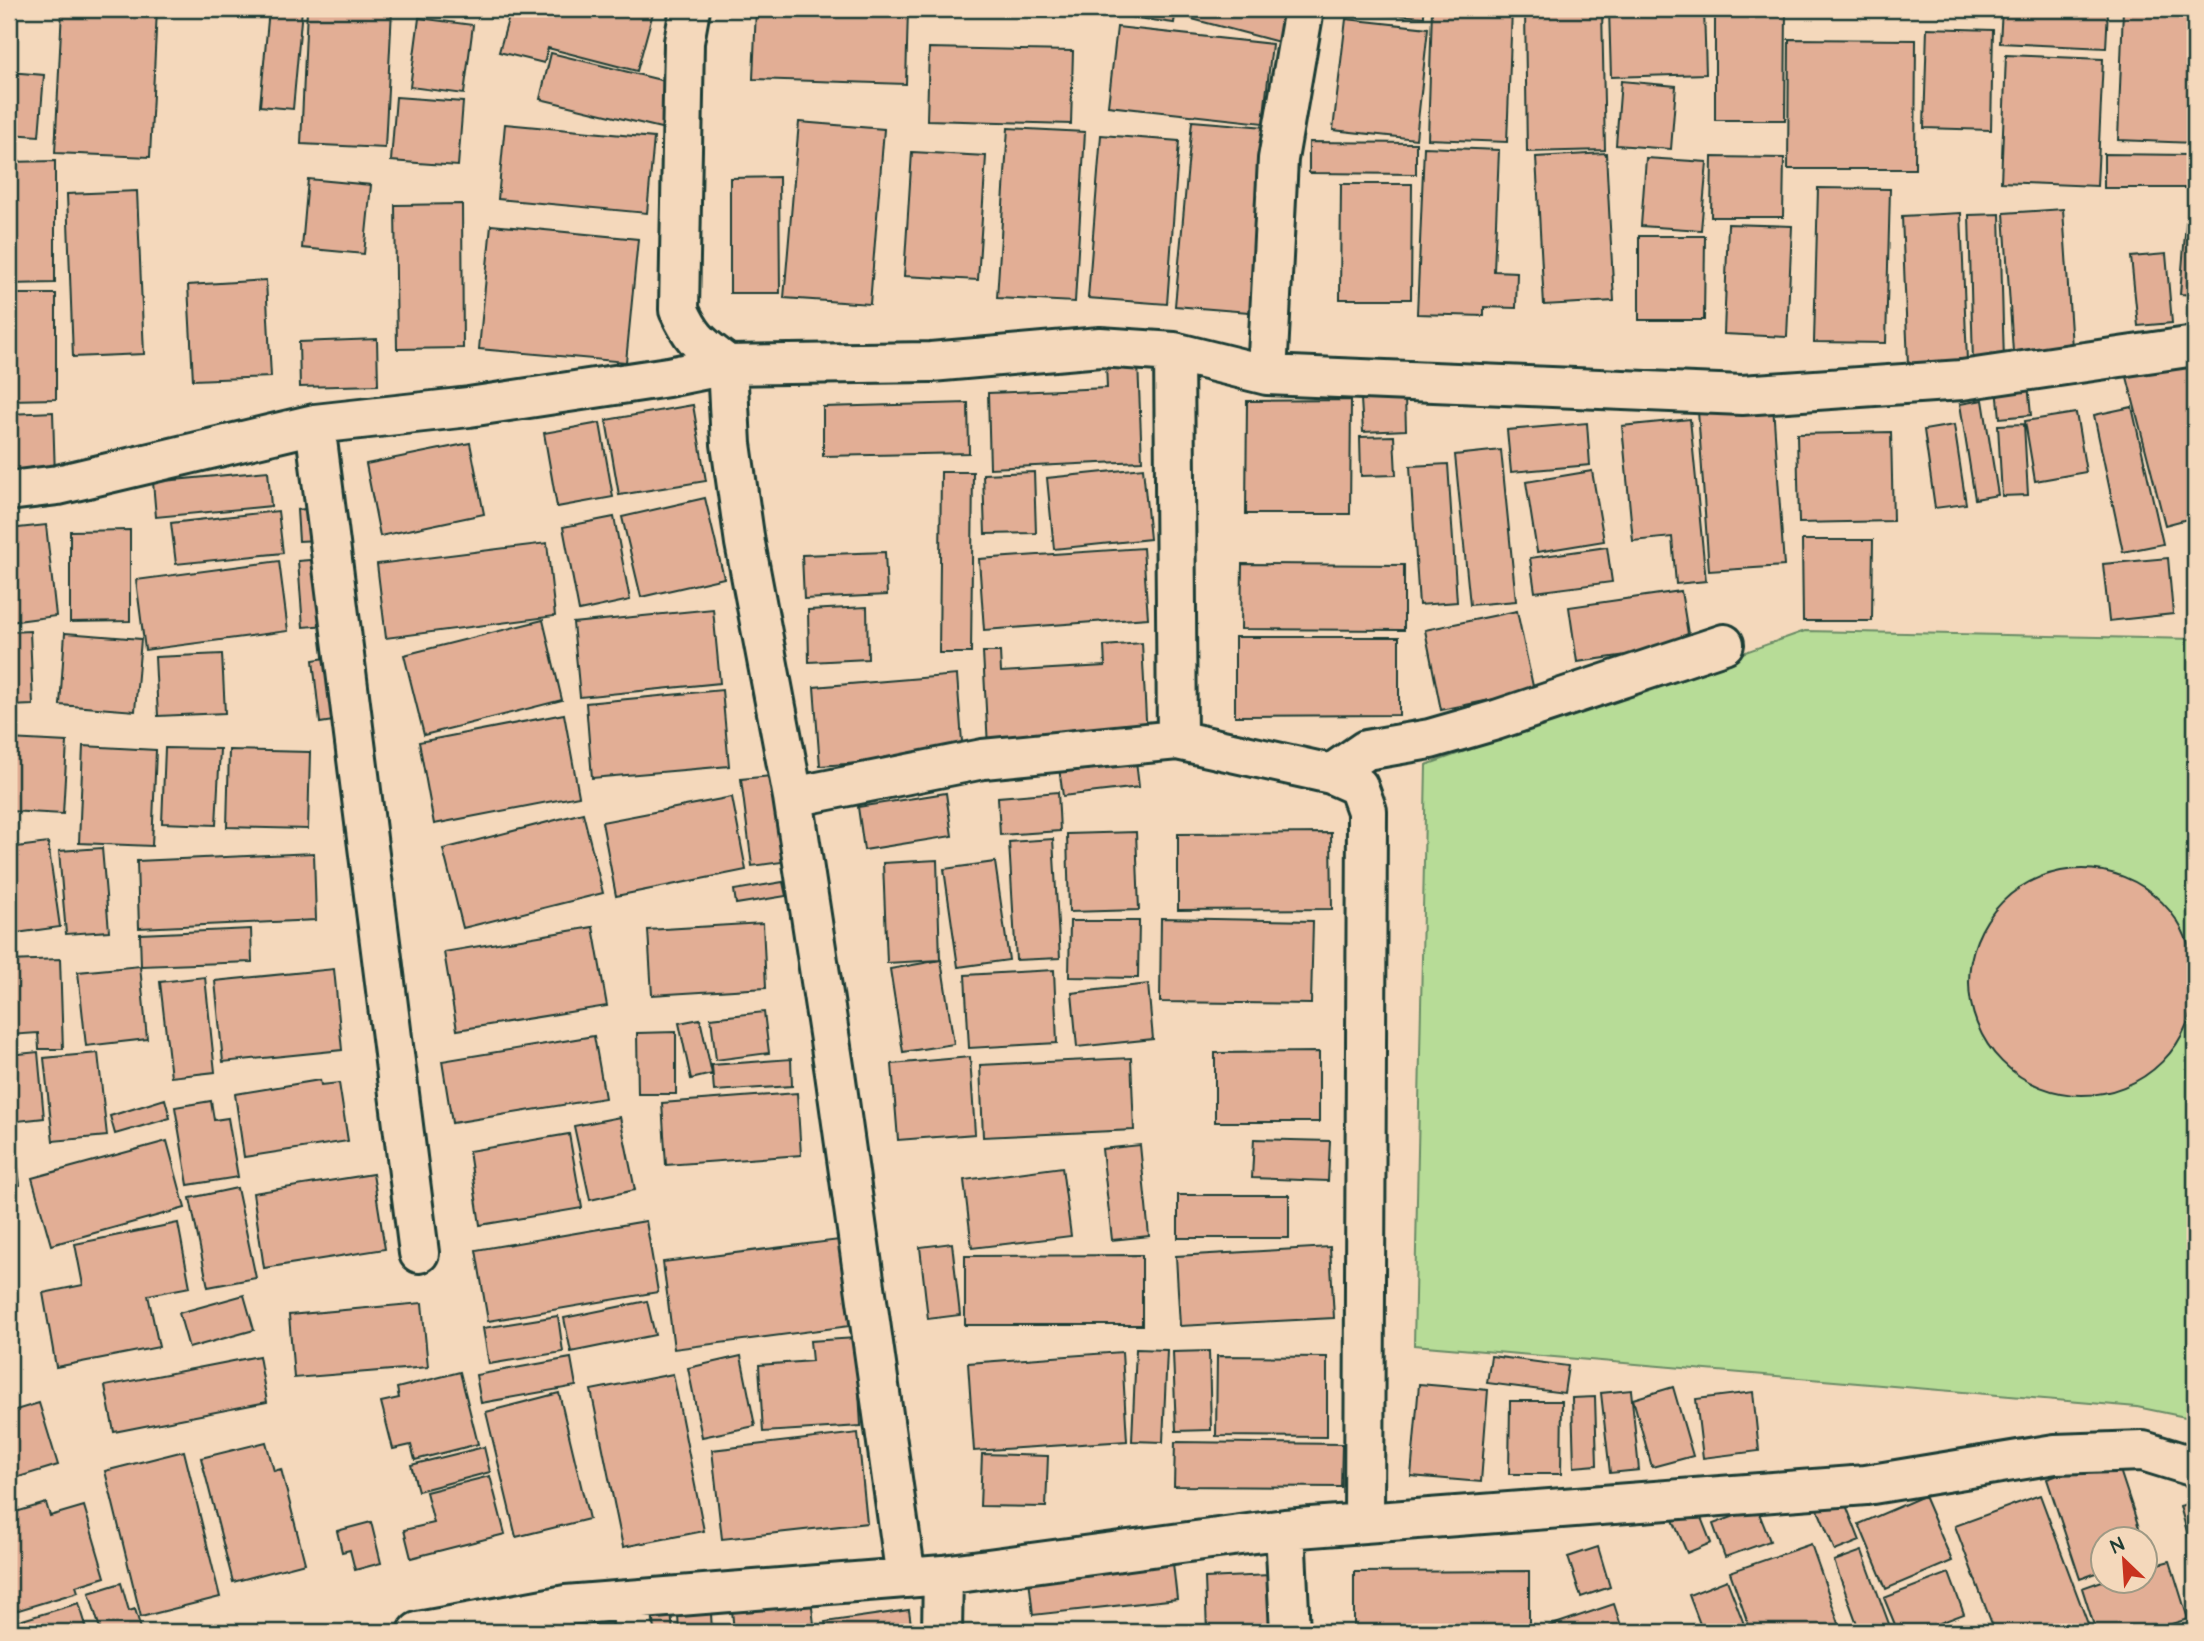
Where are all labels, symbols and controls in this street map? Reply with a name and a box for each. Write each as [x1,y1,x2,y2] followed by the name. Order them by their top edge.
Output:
[2088,1526,2158,1596] north arrow
[2106,1531,2129,1561] text: N

